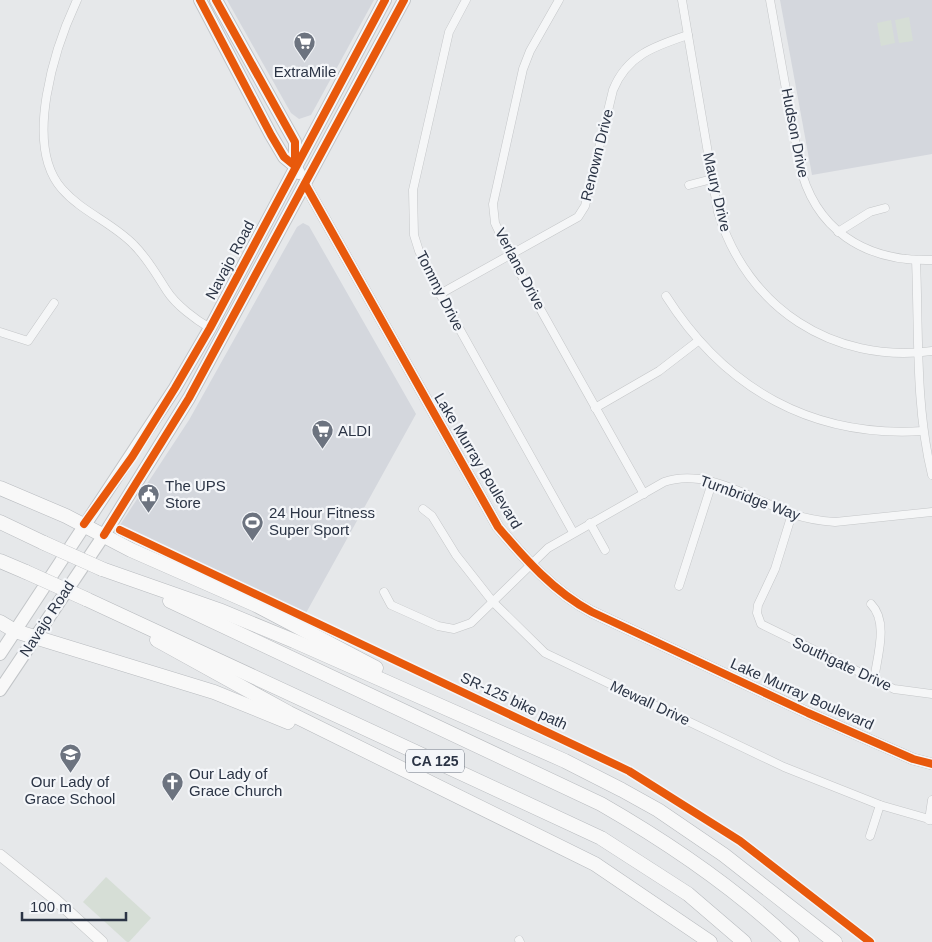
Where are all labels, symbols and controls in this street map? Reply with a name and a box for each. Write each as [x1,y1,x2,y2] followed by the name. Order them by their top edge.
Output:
[293,31,317,62] supermarket icon: ExtraMile
[274,63,336,80] place label: ExtraMile
[778,87,813,179] street label: Hudson Drive
[577,107,616,203] street label: Renown Drive
[700,151,735,233] street label: Maury Drive
[202,217,257,302] street label: Navajo Road
[492,225,549,313] street label: Verlane Drive
[413,248,468,334] street label: Tommy Drive
[431,390,526,532] street label: Lake Murray Boulevard
[310,419,334,450] supermarket icon: ALDI
[338,422,371,439] place label: ALDI
[698,471,803,524] street label: Turnbridge Way
[165,477,226,511] place label: The UPS Store
[137,483,161,514] public building icon: The UPS Store
[269,504,375,538] place label: 24 Hour Fitness Super Sport
[241,510,265,541] sports icon: 24 Hour Fitness Super Sport
[16,578,77,660] street label: Navajo Road
[790,633,895,694] street label: Southgate Drive
[728,654,876,733] street label: Lake Murray Boulevard
[458,668,570,733] street label: SR-125 bike path
[608,677,693,728] street label: Mewall Drive
[58,742,82,773] school or university icon: Our Lady of Grace School
[406,749,464,772] road number: CA 125
[189,765,282,799] place label: Our Lady of Grace Church
[161,771,185,802] church icon: Our Lady of Grace Church
[25,773,115,807] place label: Our Lady of Grace School
[22,890,126,922] scale bar
[30,898,72,915] text: 100 m

